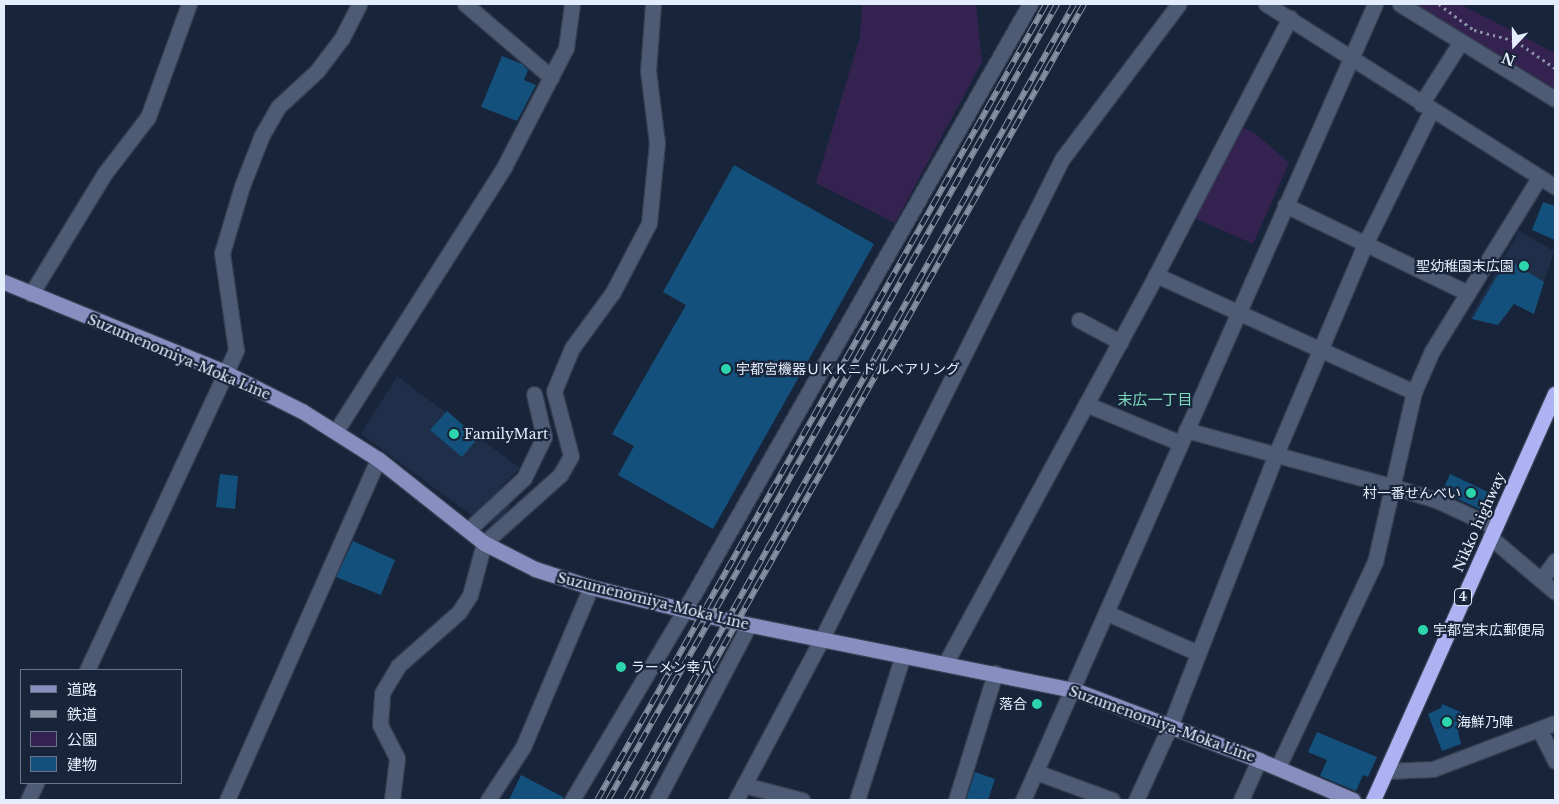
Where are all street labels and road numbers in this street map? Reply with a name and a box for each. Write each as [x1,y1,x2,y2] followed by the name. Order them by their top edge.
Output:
[85,311,273,403] street label: Suzumenomiya-Moka Line
[1449,469,1509,575] street label: Nikko highway
[555,569,751,633] street label: Suzumenomiya-Moka Line
[1453,588,1473,606] road number: 4
[1067,682,1257,766] street label: Suzumenomiya-Moka Line

